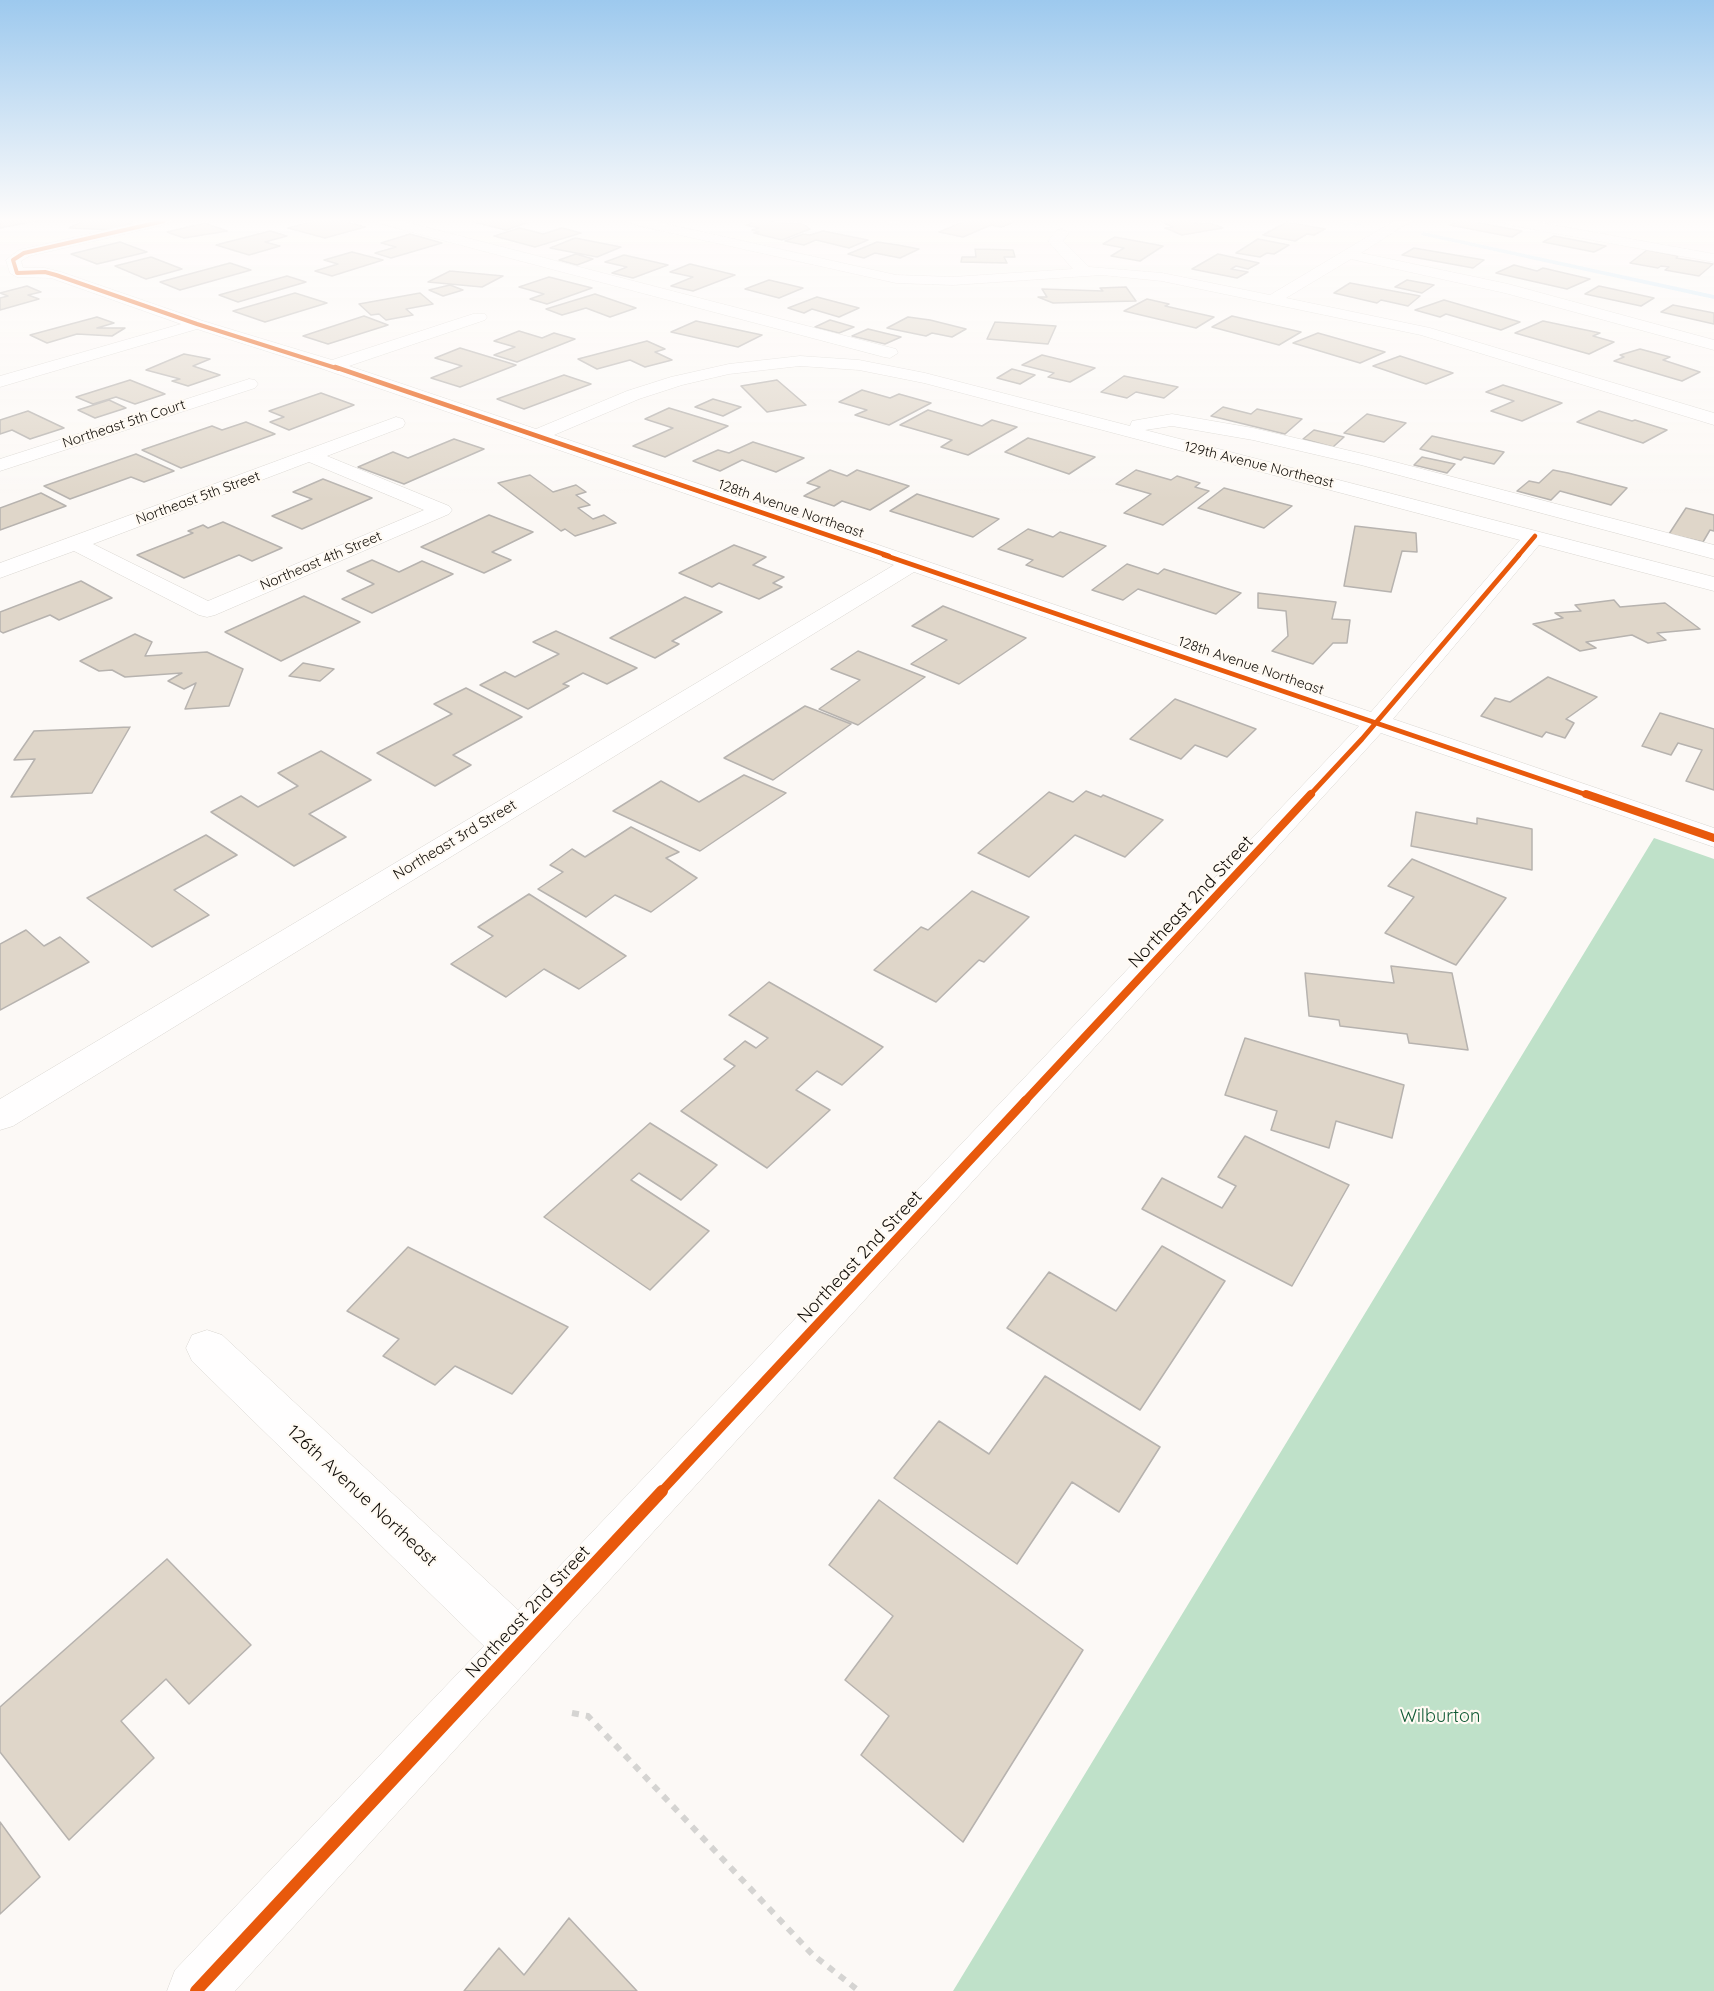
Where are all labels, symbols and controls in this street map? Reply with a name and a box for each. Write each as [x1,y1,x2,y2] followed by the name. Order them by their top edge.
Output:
[60,396,188,452] street label: Northeast 5th Court
[1183,438,1335,492] street label: 129th Avenue Northeast
[134,468,262,528] street label: Northeast 5th Street
[716,476,866,542] street label: 128th Avenue Northeast
[258,528,384,594] street label: Northeast 4th Street
[1176,633,1326,699] street label: 128th Avenue Northeast
[390,796,520,884] street label: Northeast 3rd Street
[1124,831,1258,973] street label: Northeast 2nd Street
[793,1186,927,1328] street label: Northeast 2nd Street
[283,1421,441,1571] street label: 126th Avenue Northeast
[461,1541,595,1683] street label: Northeast 2nd Street
[1400,1706,1480,1728] park label: Wilburton

